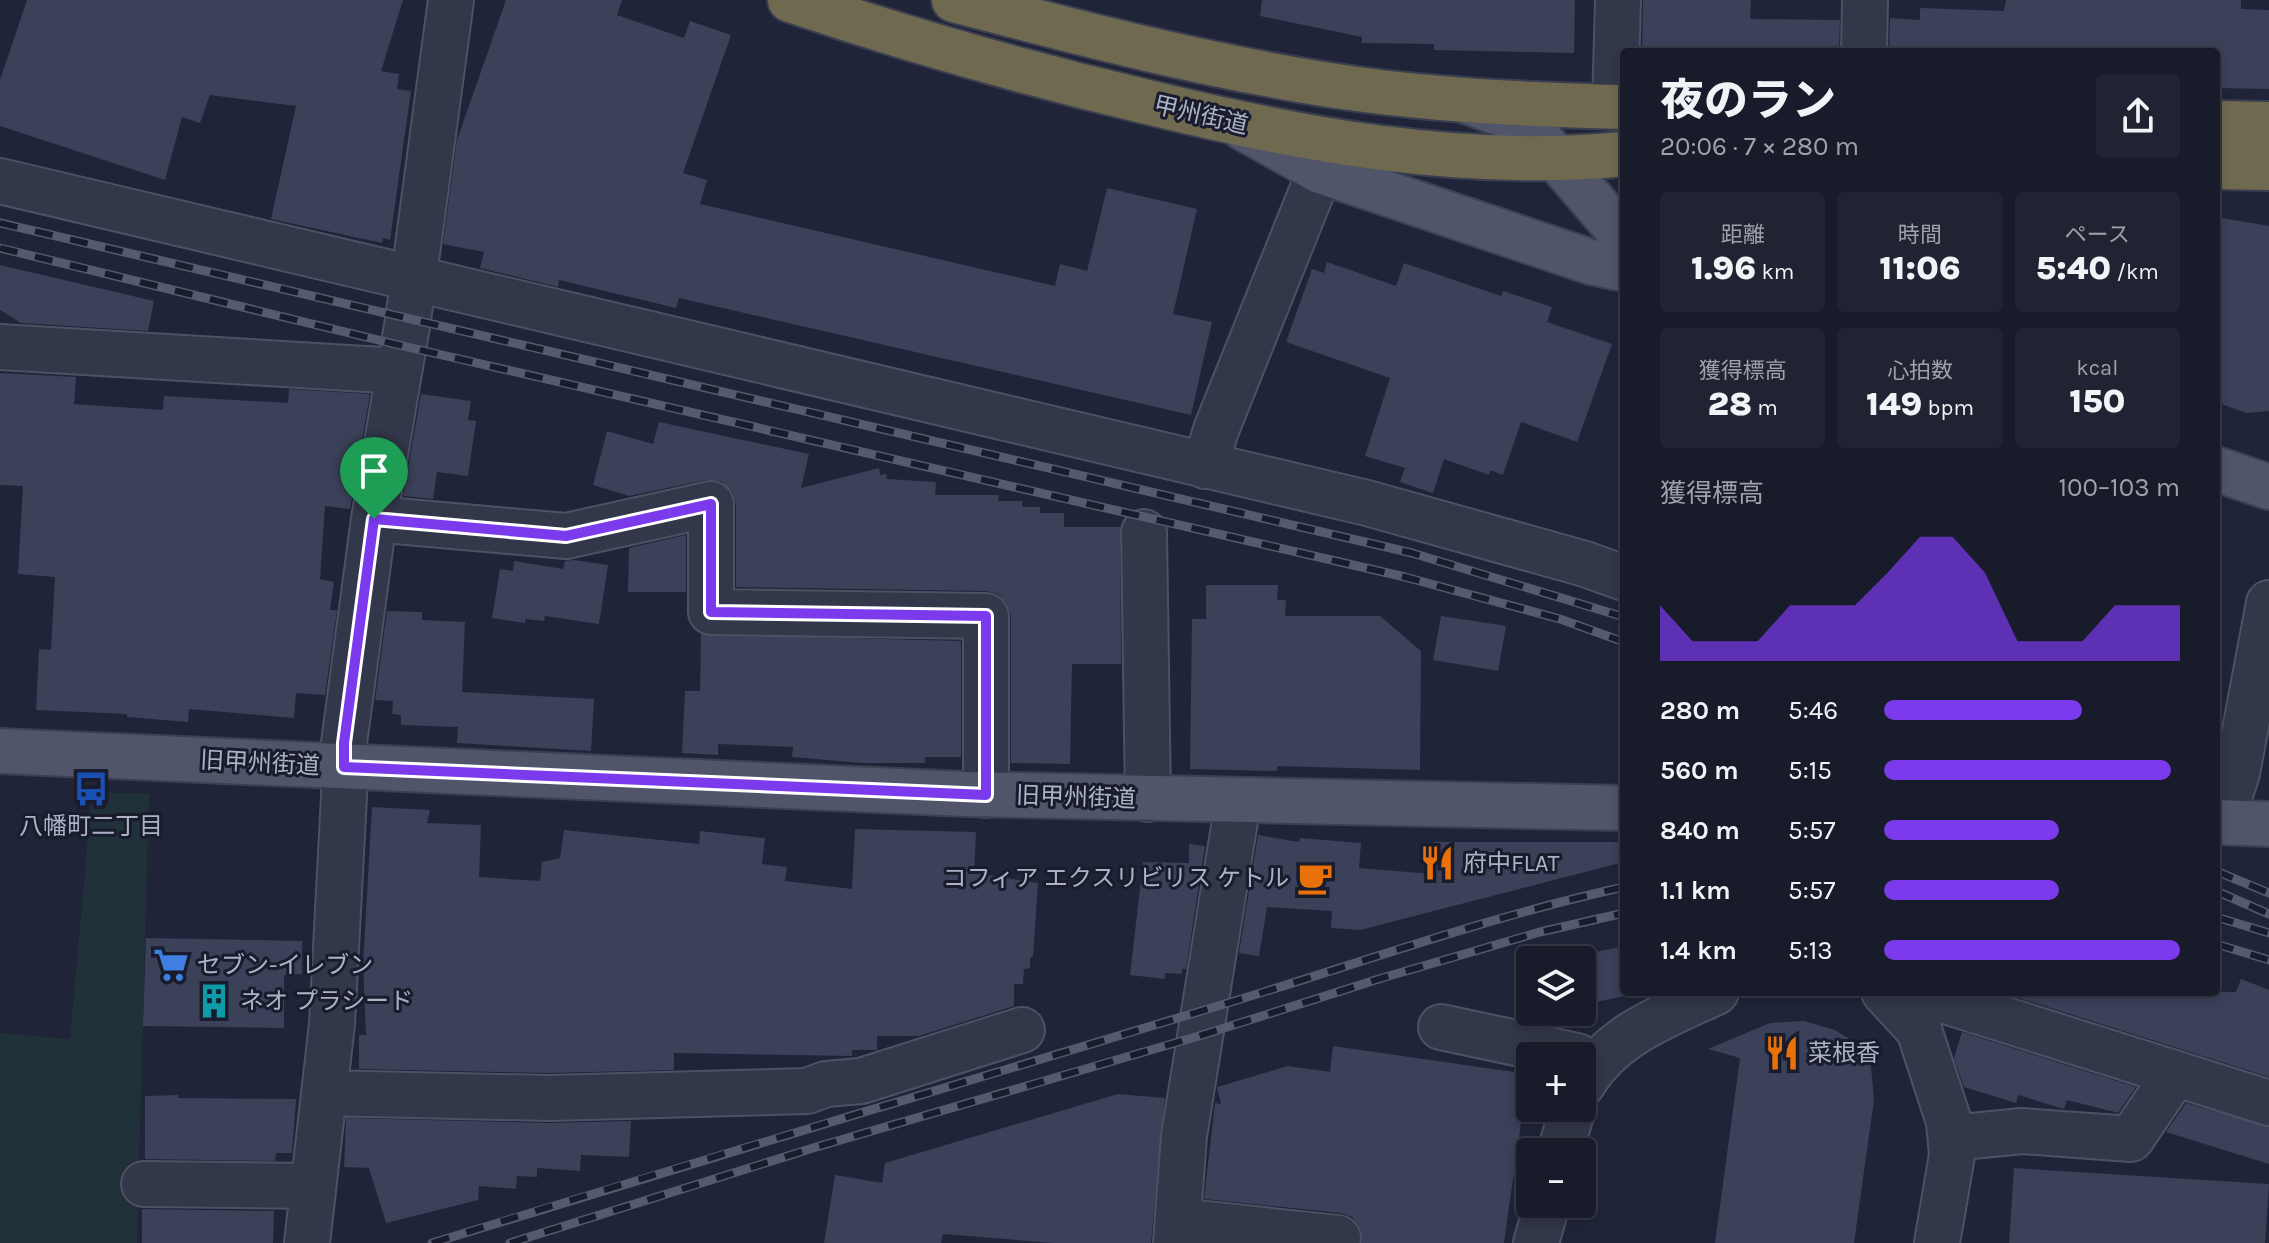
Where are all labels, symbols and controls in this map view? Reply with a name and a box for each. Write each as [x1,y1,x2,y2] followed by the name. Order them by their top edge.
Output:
[2096,74,2180,158] button: share
[1660,75,1836,126] text: 夜のラン
[1151,91,1251,139] street label: 甲州街道
[1660,131,1859,162] text: 20:06 · 7 × 280 m
[1721,222,1765,248] text: 距離
[1898,222,1942,248] text: 時間
[2065,222,2130,248] text: ペース
[1691,248,1756,288] text: 1.96
[1879,248,1961,288] text: 11:06
[2036,248,2111,288] text: 5:40
[1756,259,1794,285] text: km
[2111,259,2159,285] text: /km
[2076,355,2118,381] text: kcal
[1699,358,1787,384] text: 獲得標高
[1887,358,1953,384] text: 心拍数
[2069,381,2126,421] text: 150
[1707,384,1752,424] text: 28
[1866,384,1922,424] text: 149
[1752,395,1778,421] text: m
[1922,395,1974,421] text: bpm
[340,437,408,519] pin
[352,449,396,493] icon: arrive
[2058,472,2180,503] text: 100–103 m
[1660,478,1764,509] text: 獲得標高
[1660,695,1740,726] text: 280 m
[1788,695,1838,726] text: 5:46
[199,746,321,780] street label: 旧甲州街道
[1660,755,1739,786] text: 560 m
[1788,755,1832,786] text: 5:15
[72,770,110,808] bus stop icon: 八幡町二丁目
[1016,781,1136,813] street label: 旧甲州街道
[19,812,163,840] place label: 八幡町二丁目
[1660,815,1740,846] text: 840 m
[1788,815,1836,846] text: 5:57
[1418,844,1456,882] restaurant icon: 府中FLAT
[1463,849,1560,877] place label: 府中FLAT
[1296,859,1334,897] cafe icon: コフィア エクスリビリス ケトル
[943,864,1289,892] place label: コフィア エクスリビリス ケトル
[1660,875,1731,906] text: 1.1 km
[1788,875,1836,906] text: 5:57
[1660,935,1737,966] text: 1.4 km
[1788,935,1833,966] text: 5:13
[152,946,190,984] supermarket icon: セブン-イレブン
[1516,946,1596,1218] map controls
[1516,946,1596,1026] button: layers
[197,951,373,979] place label: セブン-イレブン
[195,982,233,1020] building icon: ネオ プラシード
[240,987,413,1015] place label: ネオ プラシード
[1763,1034,1801,1072] restaurant icon: 菜根香
[1808,1039,1880,1067] place label: 菜根香
[1516,1042,1596,1122] button: +
[1516,1138,1596,1218] button: −

